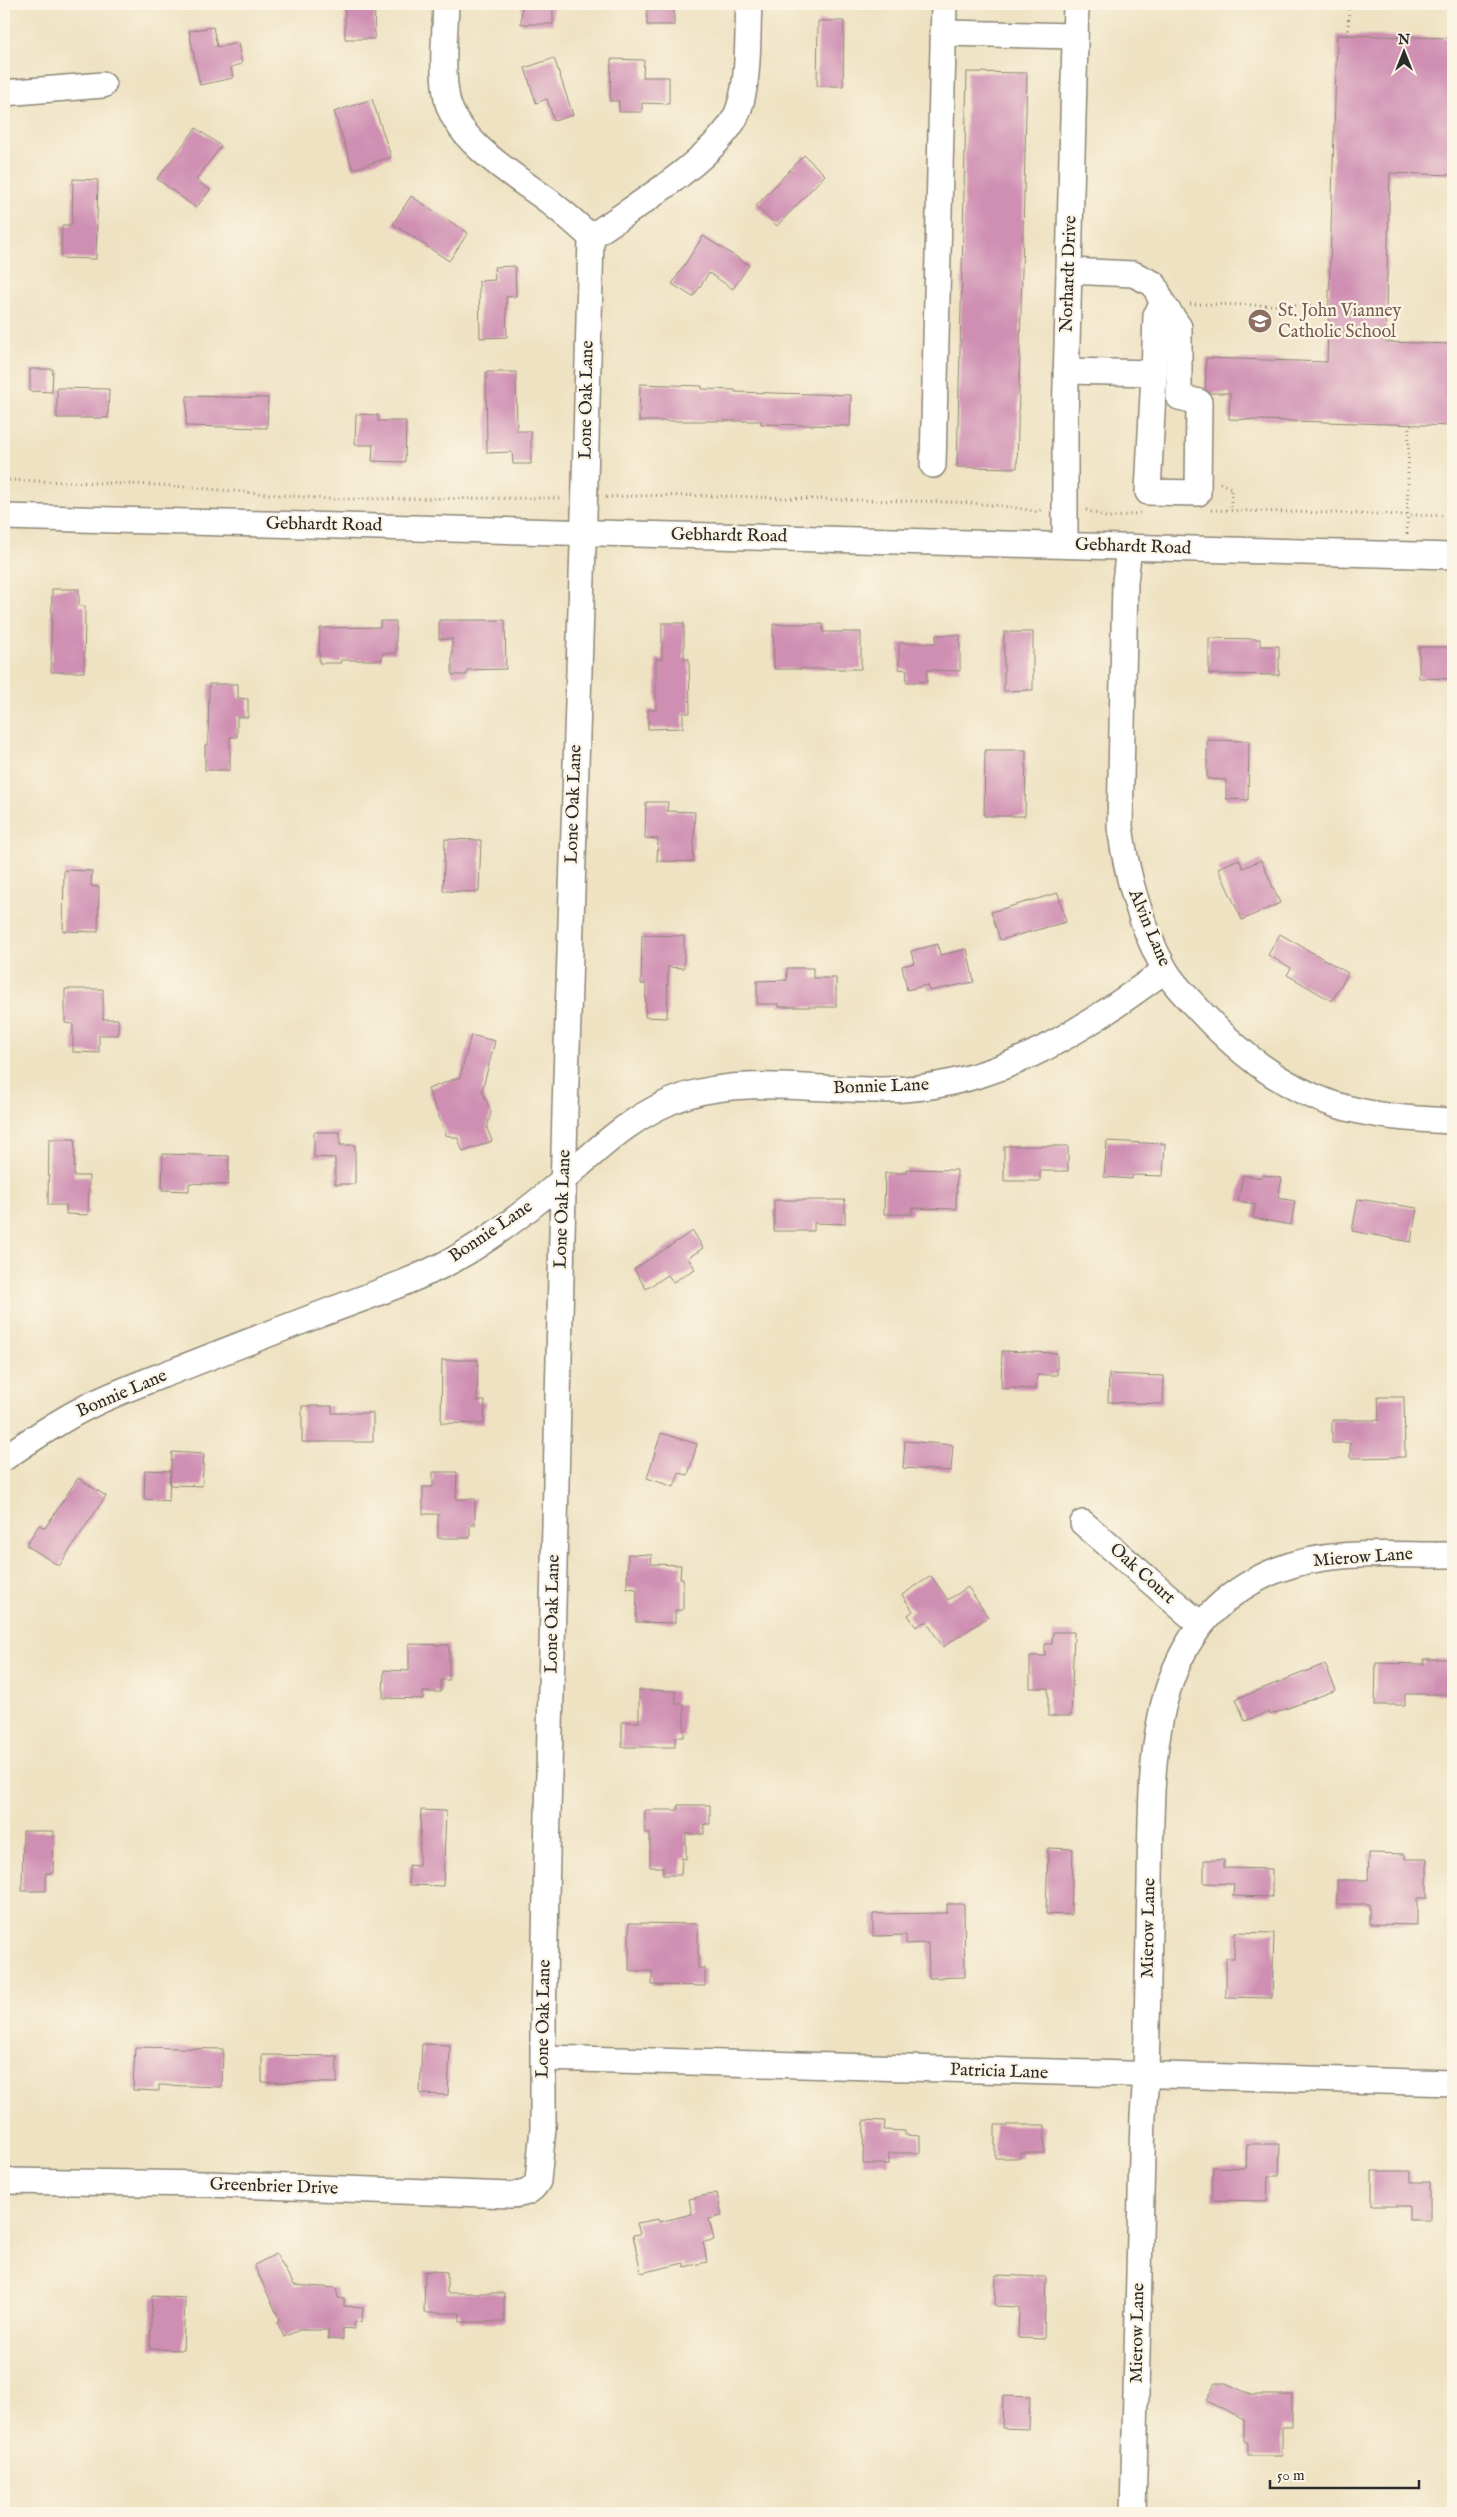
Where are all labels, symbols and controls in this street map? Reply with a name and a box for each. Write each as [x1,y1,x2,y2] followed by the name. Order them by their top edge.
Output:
[1380,28,1430,78] north arrow
[1397,31,1410,49] text: N
[1055,215,1083,333] street label: Norhardt Drive
[1278,300,1402,344] place label: St. John Vianney Catholic School
[1247,308,1273,334] school or university icon: St. John Vianney Catholic School
[574,340,600,460] street label: Lone Oak Lane
[266,512,383,538] street label: Gebhardt Road
[671,523,788,549] street label: Gebhardt Road
[1074,533,1192,561] street label: Gebhardt Road
[560,744,588,864] street label: Lone Oak Lane
[1122,885,1176,970] street label: Alvin Lane
[833,1074,929,1100] street label: Bonnie Lane
[549,1149,577,1269] street label: Lone Oak Lane
[445,1196,537,1268] street label: Bonnie Lane
[73,1365,171,1423] street label: Bonnie Lane
[1104,1538,1180,1610] street label: Oak Court
[1312,1543,1414,1573] street label: Mierow Lane
[540,1554,566,1674] street label: Lone Oak Lane
[1137,1878,1161,1978] street label: Mierow Lane
[531,1959,557,2079] street label: Lone Oak Lane
[949,2059,1049,2085] street label: Patricia Lane
[209,2173,339,2201] street label: Greenbrier Drive
[1126,2283,1150,2383] street label: Mierow Lane
[1270,2457,1418,2489] scale bar
[1277,2466,1305,2485] text: 50 m

